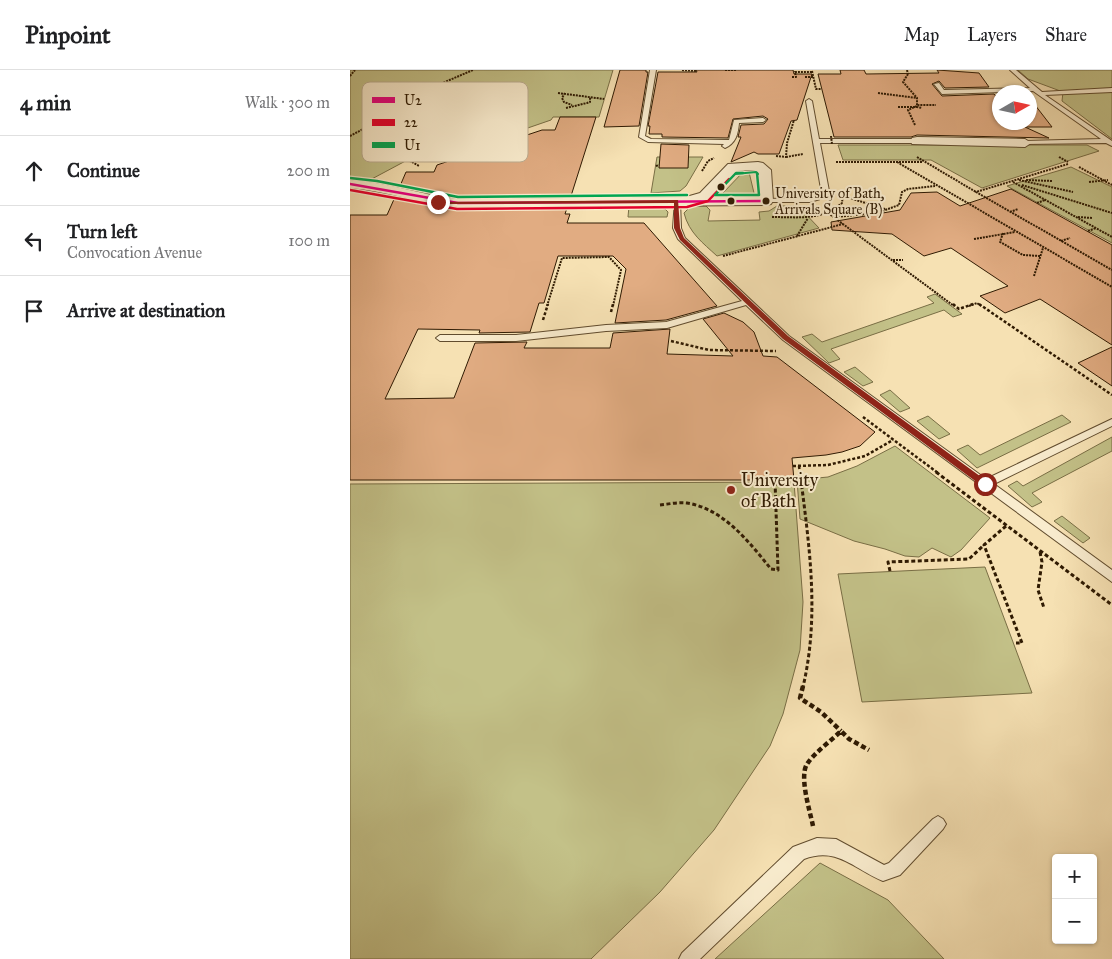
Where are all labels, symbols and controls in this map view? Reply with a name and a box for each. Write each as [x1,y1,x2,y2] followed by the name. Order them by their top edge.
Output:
[25,20,111,50] text: Pinpoint
[904,24,939,46] text: Map
[967,24,1017,46] text: Layers
[1045,24,1087,46] text: Share
[362,82,528,162] legend
[992,85,1037,130] north arrow
[20,90,71,116] text: 4 min
[404,92,422,109] text: U2
[245,93,330,112] text: Walk · 300 m
[404,114,418,131] text: 22
[404,137,421,154] text: U1
[20,157,48,185] icon: ahead
[67,159,140,182] text: Continue
[287,161,330,180] text: 200 m
[716,182,726,192] unlabelled marker
[774,185,885,219] place label: University of Bath, Arrivals Square (B)
[427,191,450,214] route end
[726,196,736,206] unlabelled marker
[761,196,771,206] marker: University of Bath, Arrivals Square (B)
[67,220,137,243] text: Turn left
[20,227,48,255] icon: left
[288,231,330,250] text: 100 m
[67,243,202,262] text: Convocation Avenue
[20,297,48,325] icon: arrive
[67,299,225,322] text: Arrive at destination
[741,469,819,512] place label: University of Bath
[974,473,997,496] route start
[725,484,737,496] marker: University of Bath
[1052,854,1097,944] map controls
[1052,854,1097,899] button: +
[1052,899,1097,944] button: −

